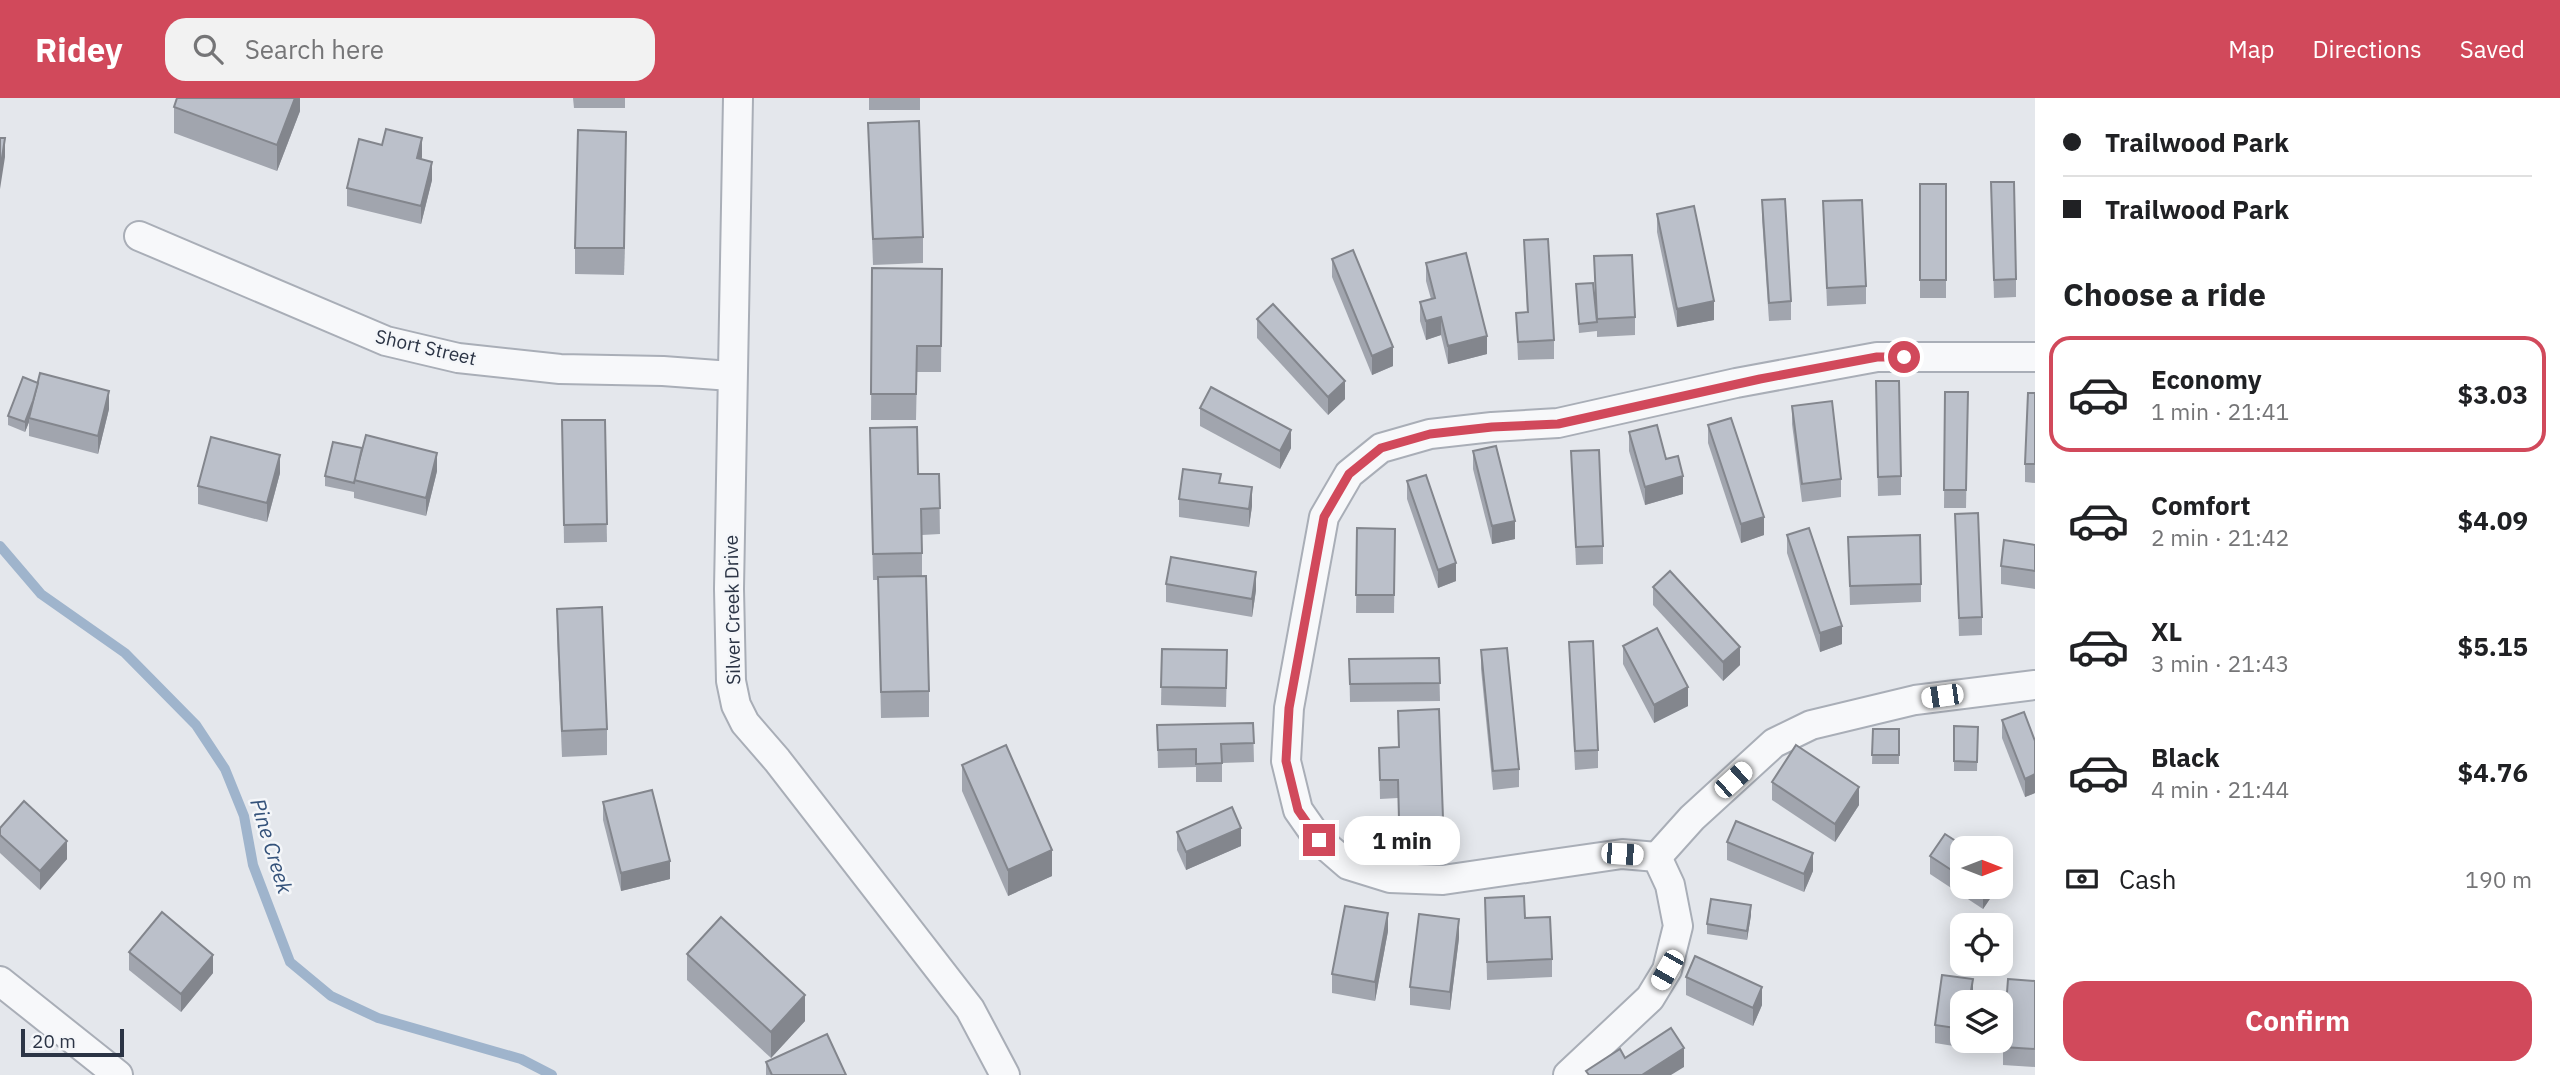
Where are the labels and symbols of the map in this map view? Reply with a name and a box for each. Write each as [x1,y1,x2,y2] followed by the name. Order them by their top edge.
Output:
[373,324,479,370] street label: Short Street
[1888,341,1920,373] route start
[719,535,745,685] street label: Silver Creek Drive
[1920,683,1965,709] car
[1711,758,1756,802] car
[244,795,300,898] water label: Pine Creek
[1344,816,1459,864] callout: 1 min
[1303,824,1335,856] route end
[1950,836,2012,900] north arrow
[1601,842,1644,866] car
[1648,947,1687,993] car
[21,1026,124,1058] scale bar

